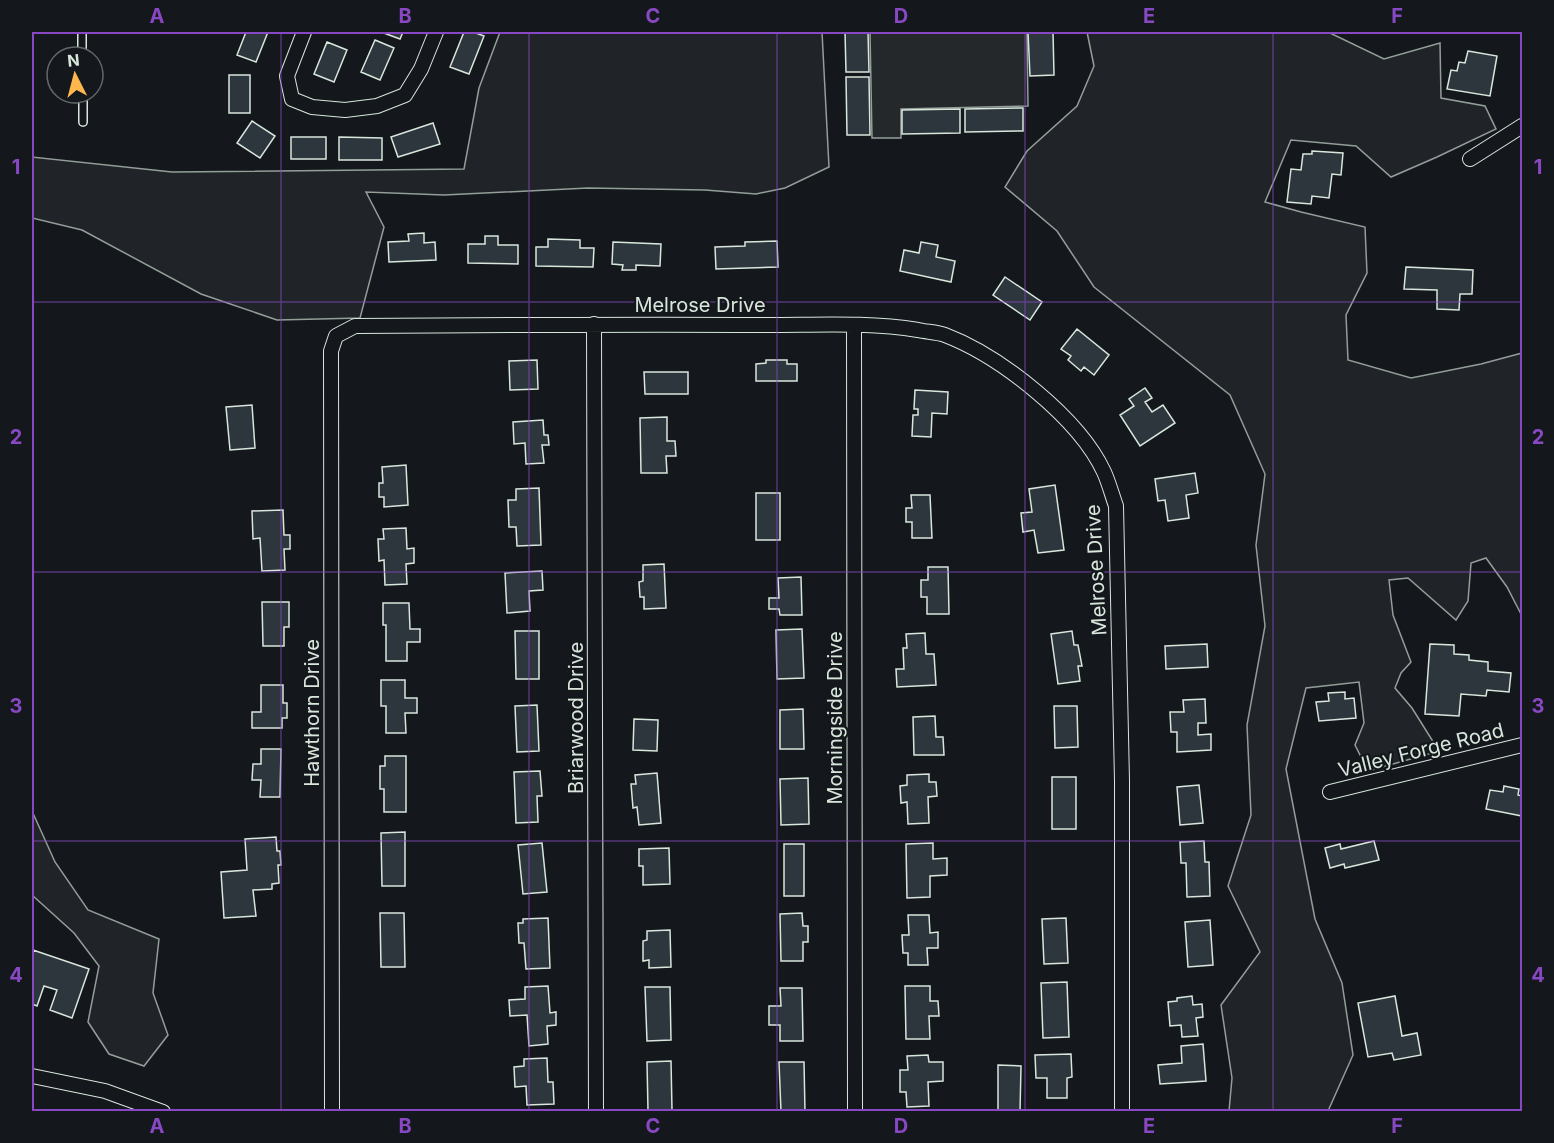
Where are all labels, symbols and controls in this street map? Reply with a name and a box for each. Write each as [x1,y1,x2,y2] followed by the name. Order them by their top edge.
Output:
[150,4,165,28] text: A
[398,4,412,28] text: B
[646,4,660,28] text: C
[894,4,908,28] text: D
[1143,4,1155,28] text: E
[1391,4,1403,28] text: F
[45,45,105,105] north arrow
[66,49,81,71] text: N
[12,155,20,179] text: 1
[1534,155,1542,179] text: 1
[634,293,766,317] street label: Melrose Drive
[10,425,22,449] text: 2
[1532,425,1544,449] text: 2
[1081,504,1111,636] street label: Melrose Drive
[823,631,847,805] street label: Morningside Drive
[300,639,324,787] street label: Hawthorn Drive
[564,642,588,794] street label: Briarwood Drive
[10,694,22,718] text: 3
[1532,694,1544,718] text: 3
[1336,718,1506,782] street label: Valley Forge Road
[9,963,23,987] text: 4
[1531,963,1545,987] text: 4
[150,1114,165,1138] text: A
[398,1114,412,1138] text: B
[646,1114,660,1138] text: C
[894,1114,908,1138] text: D
[1143,1114,1155,1138] text: E
[1391,1114,1403,1138] text: F

